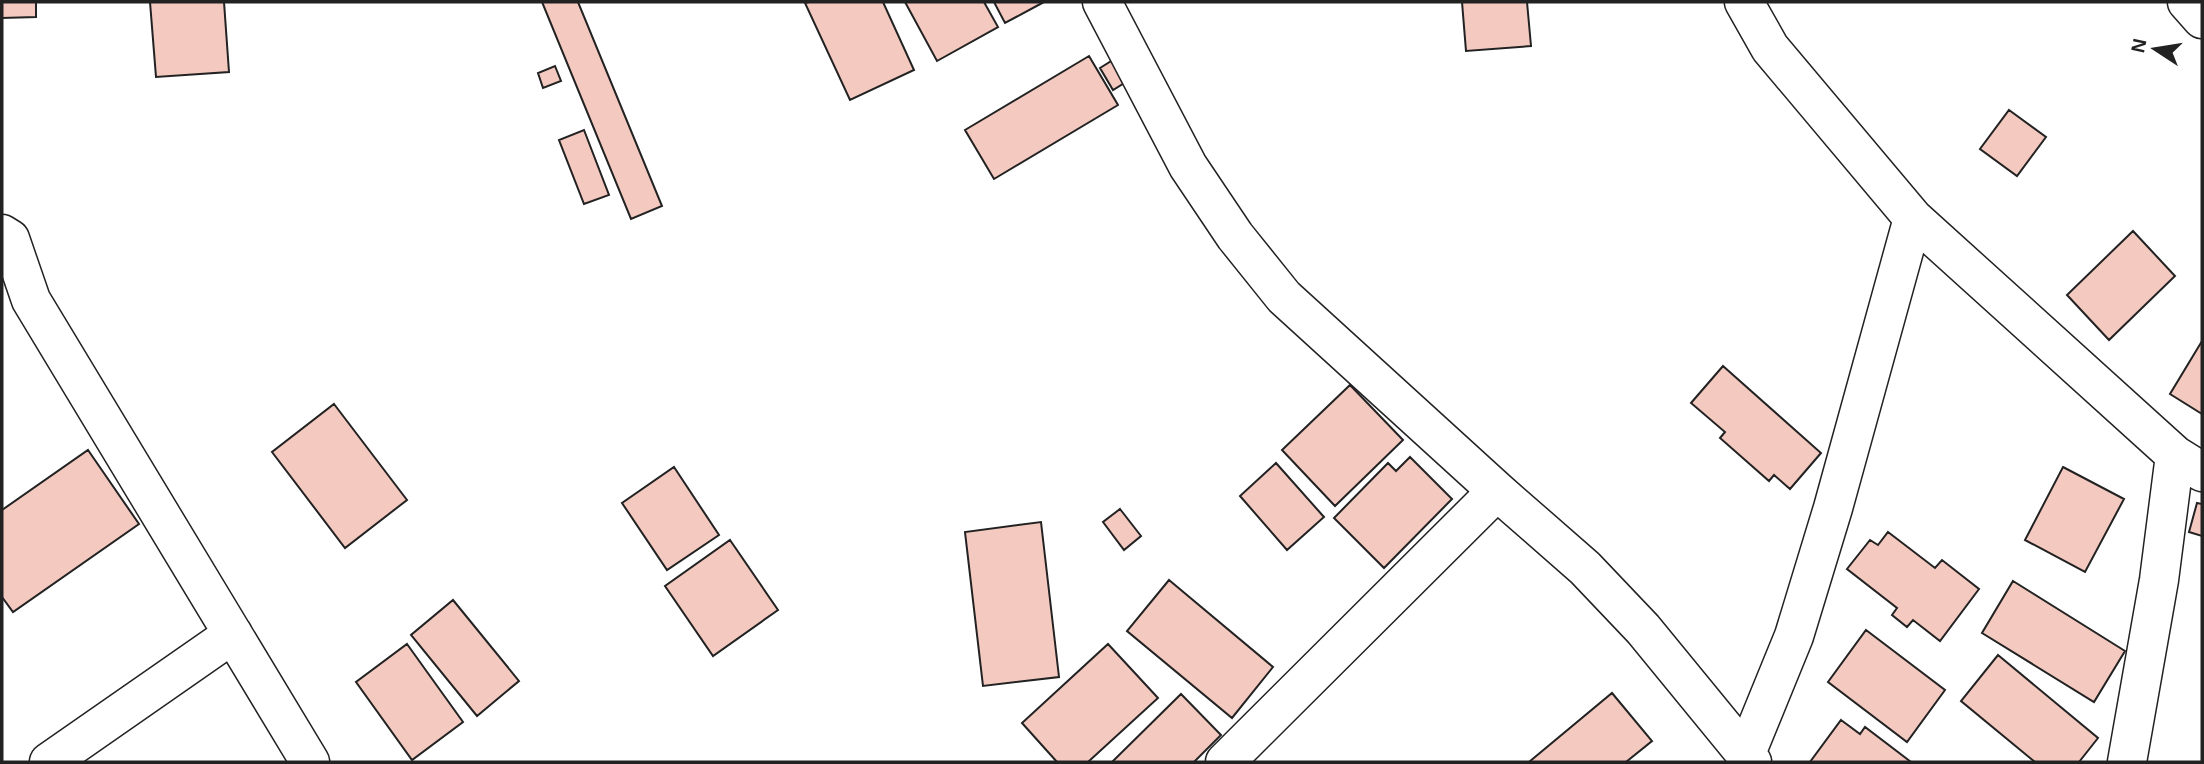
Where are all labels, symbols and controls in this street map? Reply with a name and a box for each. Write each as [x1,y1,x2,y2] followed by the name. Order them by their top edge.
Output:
[2120,14,2190,84] north arrow
[2127,37,2151,54] text: N

